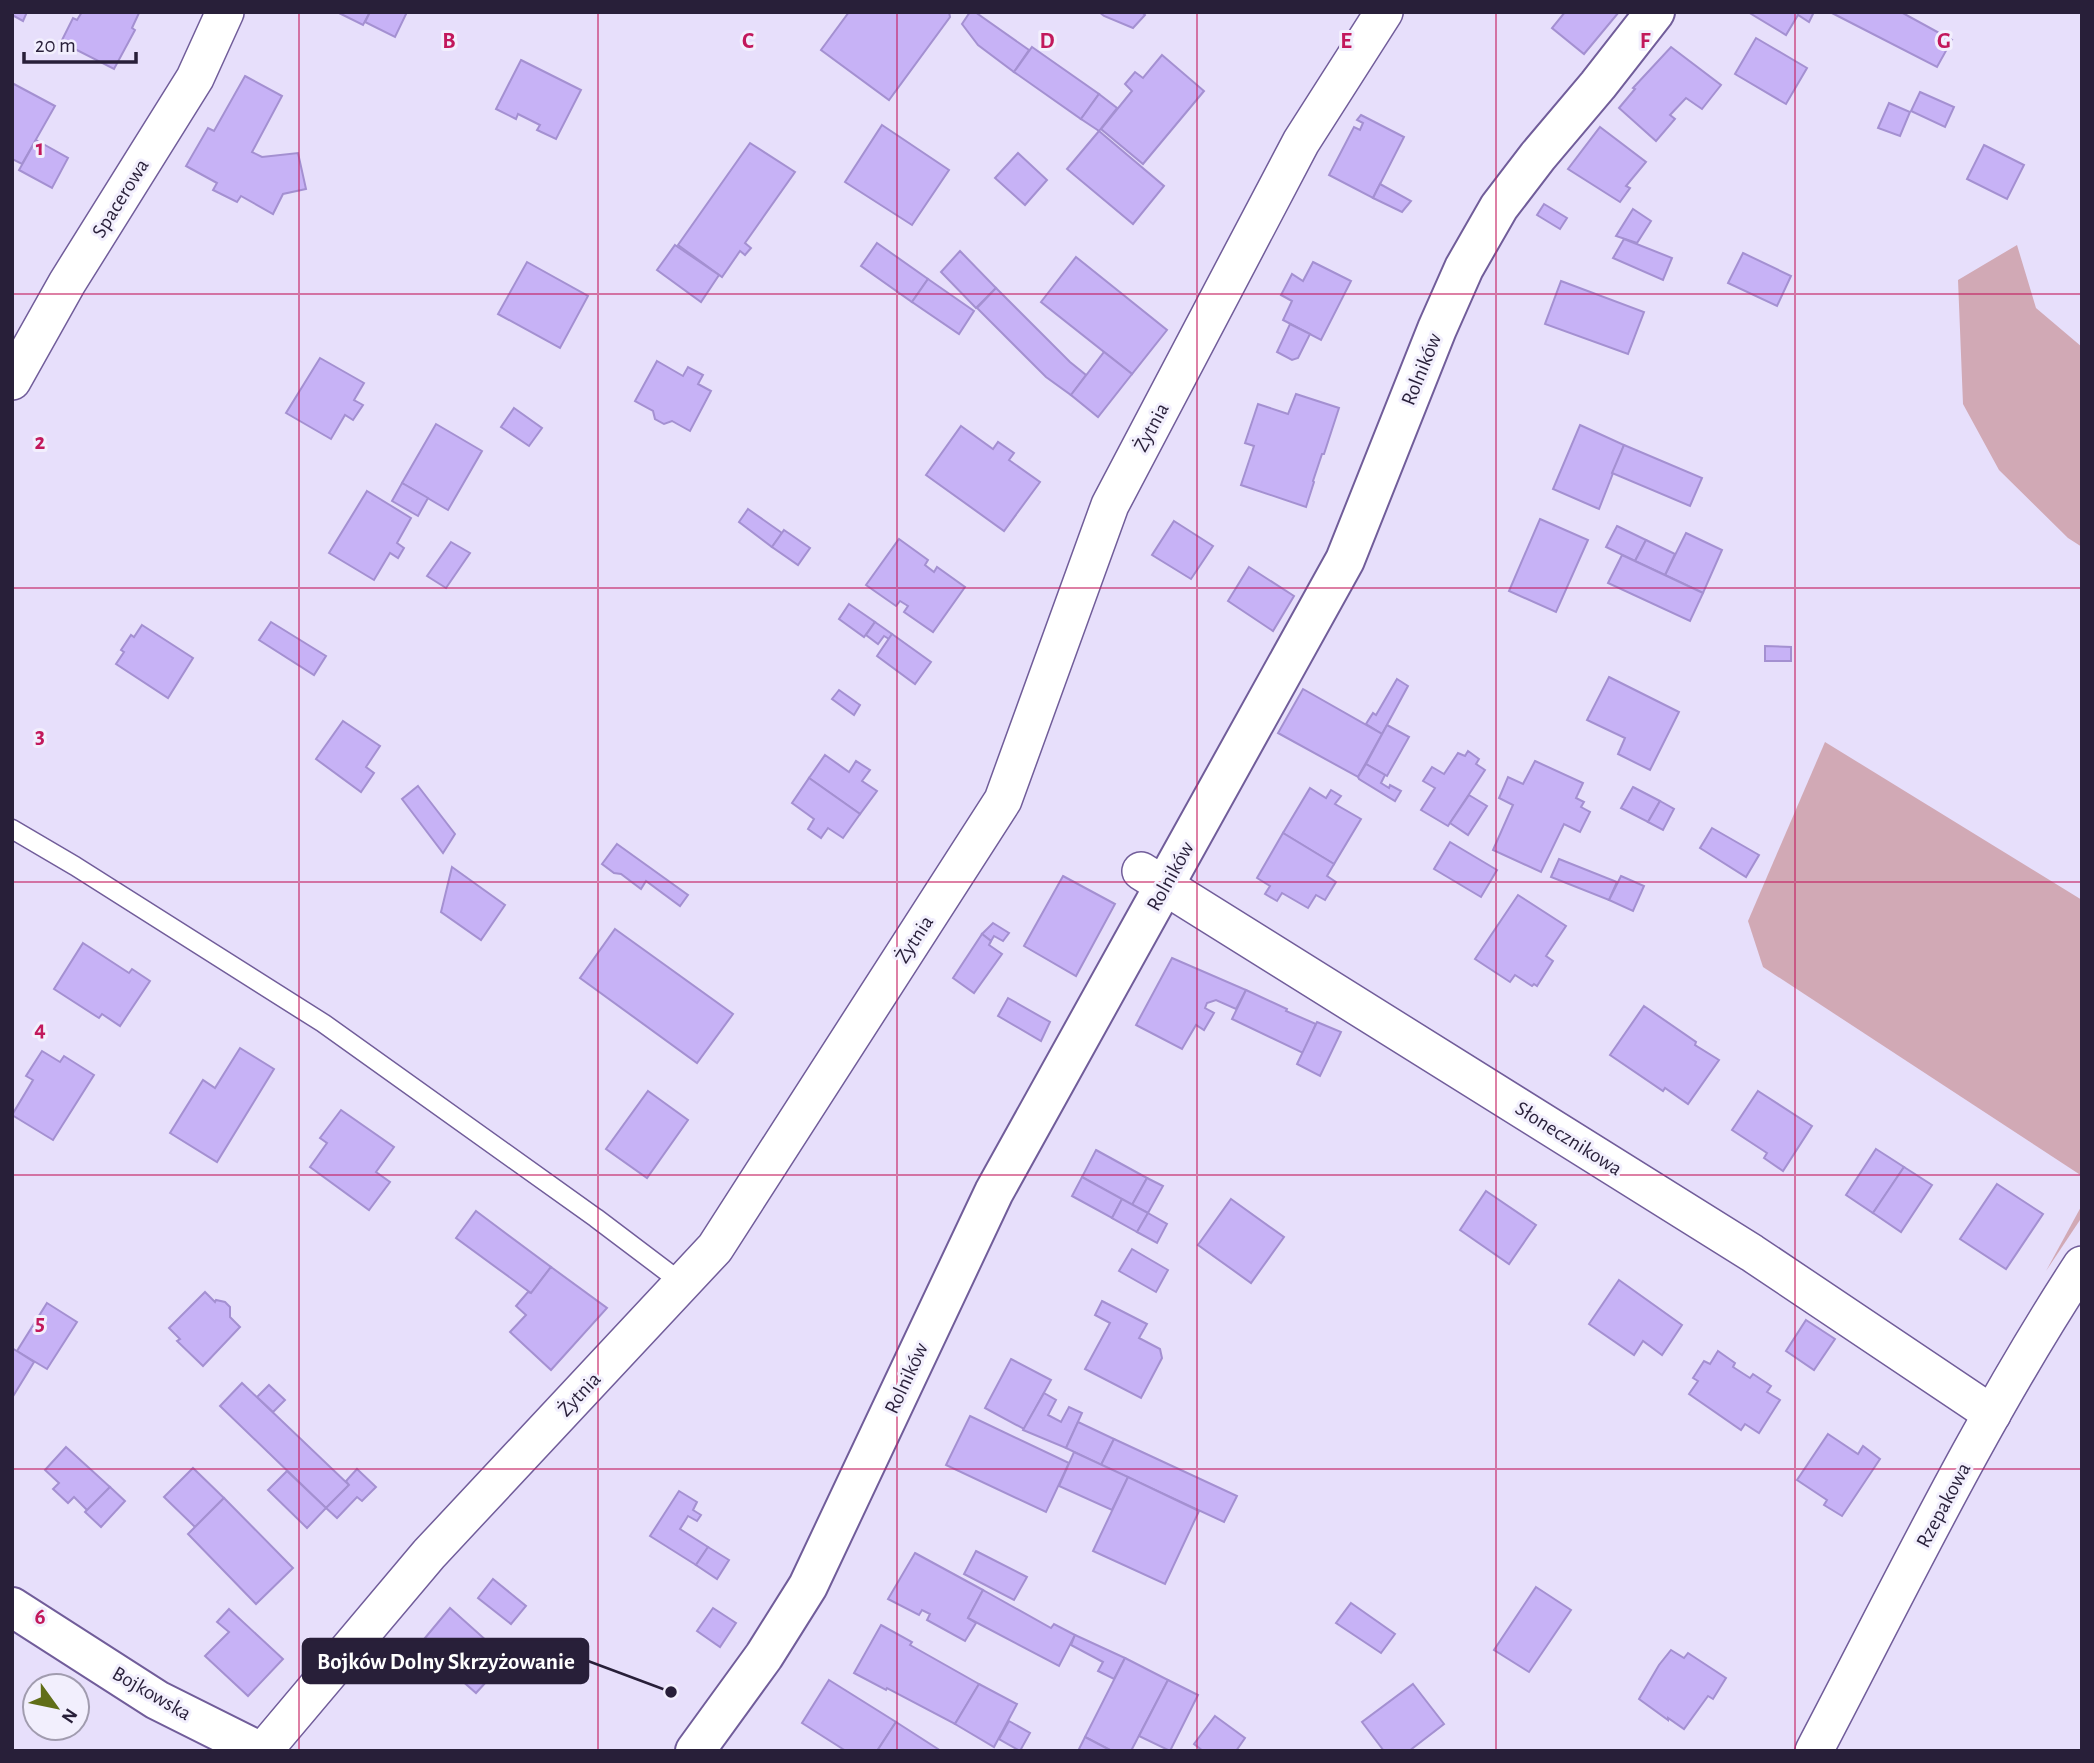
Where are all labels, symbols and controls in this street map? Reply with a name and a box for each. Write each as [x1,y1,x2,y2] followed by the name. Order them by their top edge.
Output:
[24,21,136,65] scale bar
[442,30,456,53] text: B
[742,30,754,53] text: C
[1039,30,1055,53] text: D
[1340,30,1352,53] text: E
[1640,30,1651,53] text: F
[1937,30,1951,53] text: G
[35,35,76,56] text: 20 m
[36,137,44,160] text: 1
[88,155,153,241] street label: Spacerowa
[1398,330,1445,408] street label: Rolników
[1129,399,1173,455] street label: Żytnia
[35,431,46,454] text: 2
[35,725,45,748] text: 3
[1143,838,1198,914] street label: Rolników
[891,911,938,967] street label: Żytnia
[34,1018,46,1041] text: 4
[1512,1097,1626,1180] street label: Słonecznikowa
[35,1312,45,1335] text: 5
[881,1339,932,1417] street label: Rolników
[553,1367,605,1420] street label: Żytnia
[1912,1459,1975,1551] street label: Rzepakowa
[34,1606,46,1629] text: 6
[303,1639,588,1683] callout: Bojków Dolny Skrzyżowanie
[317,1651,575,1674] text: Bojków Dolny Skrzyżowanie
[109,1663,195,1724] street label: Bojkowska
[21,1672,91,1742] north arrow
[57,1705,81,1726] text: N

